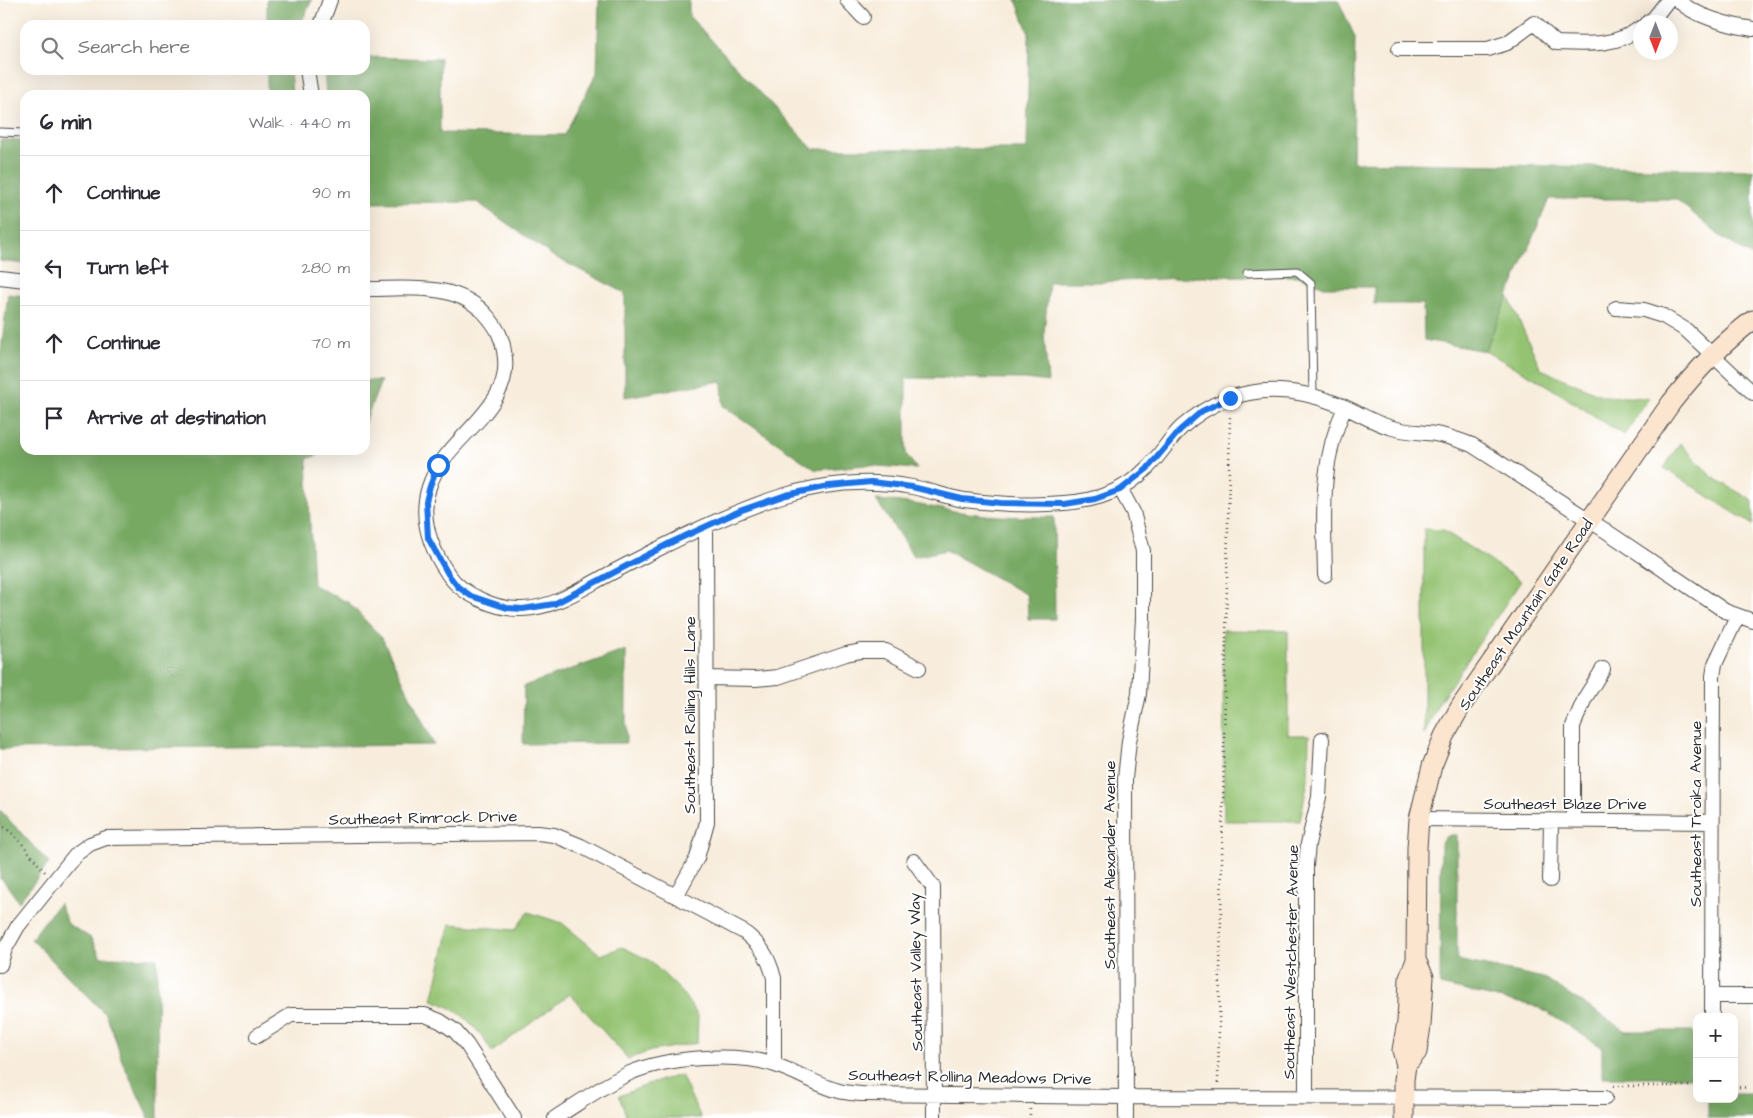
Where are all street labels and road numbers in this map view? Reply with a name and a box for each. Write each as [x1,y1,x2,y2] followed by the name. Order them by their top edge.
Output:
[1453,514,1598,715] street label: Southeast Mountain Gate Road
[679,616,702,814] street label: Southeast Rolling Hills Lane
[1685,721,1707,907] street label: Southeast Troika Avenue
[1099,760,1121,969] street label: Southeast Alexander Avenue
[1483,793,1647,815] street label: Southeast Blaze Drive
[329,805,518,831] street label: Southeast Rimrock Drive
[1278,844,1304,1080] street label: Southeast Westchester Avenue
[904,892,929,1051] street label: Southeast Valley Way
[848,1064,1092,1091] street label: Southeast Rolling Meadows Drive

